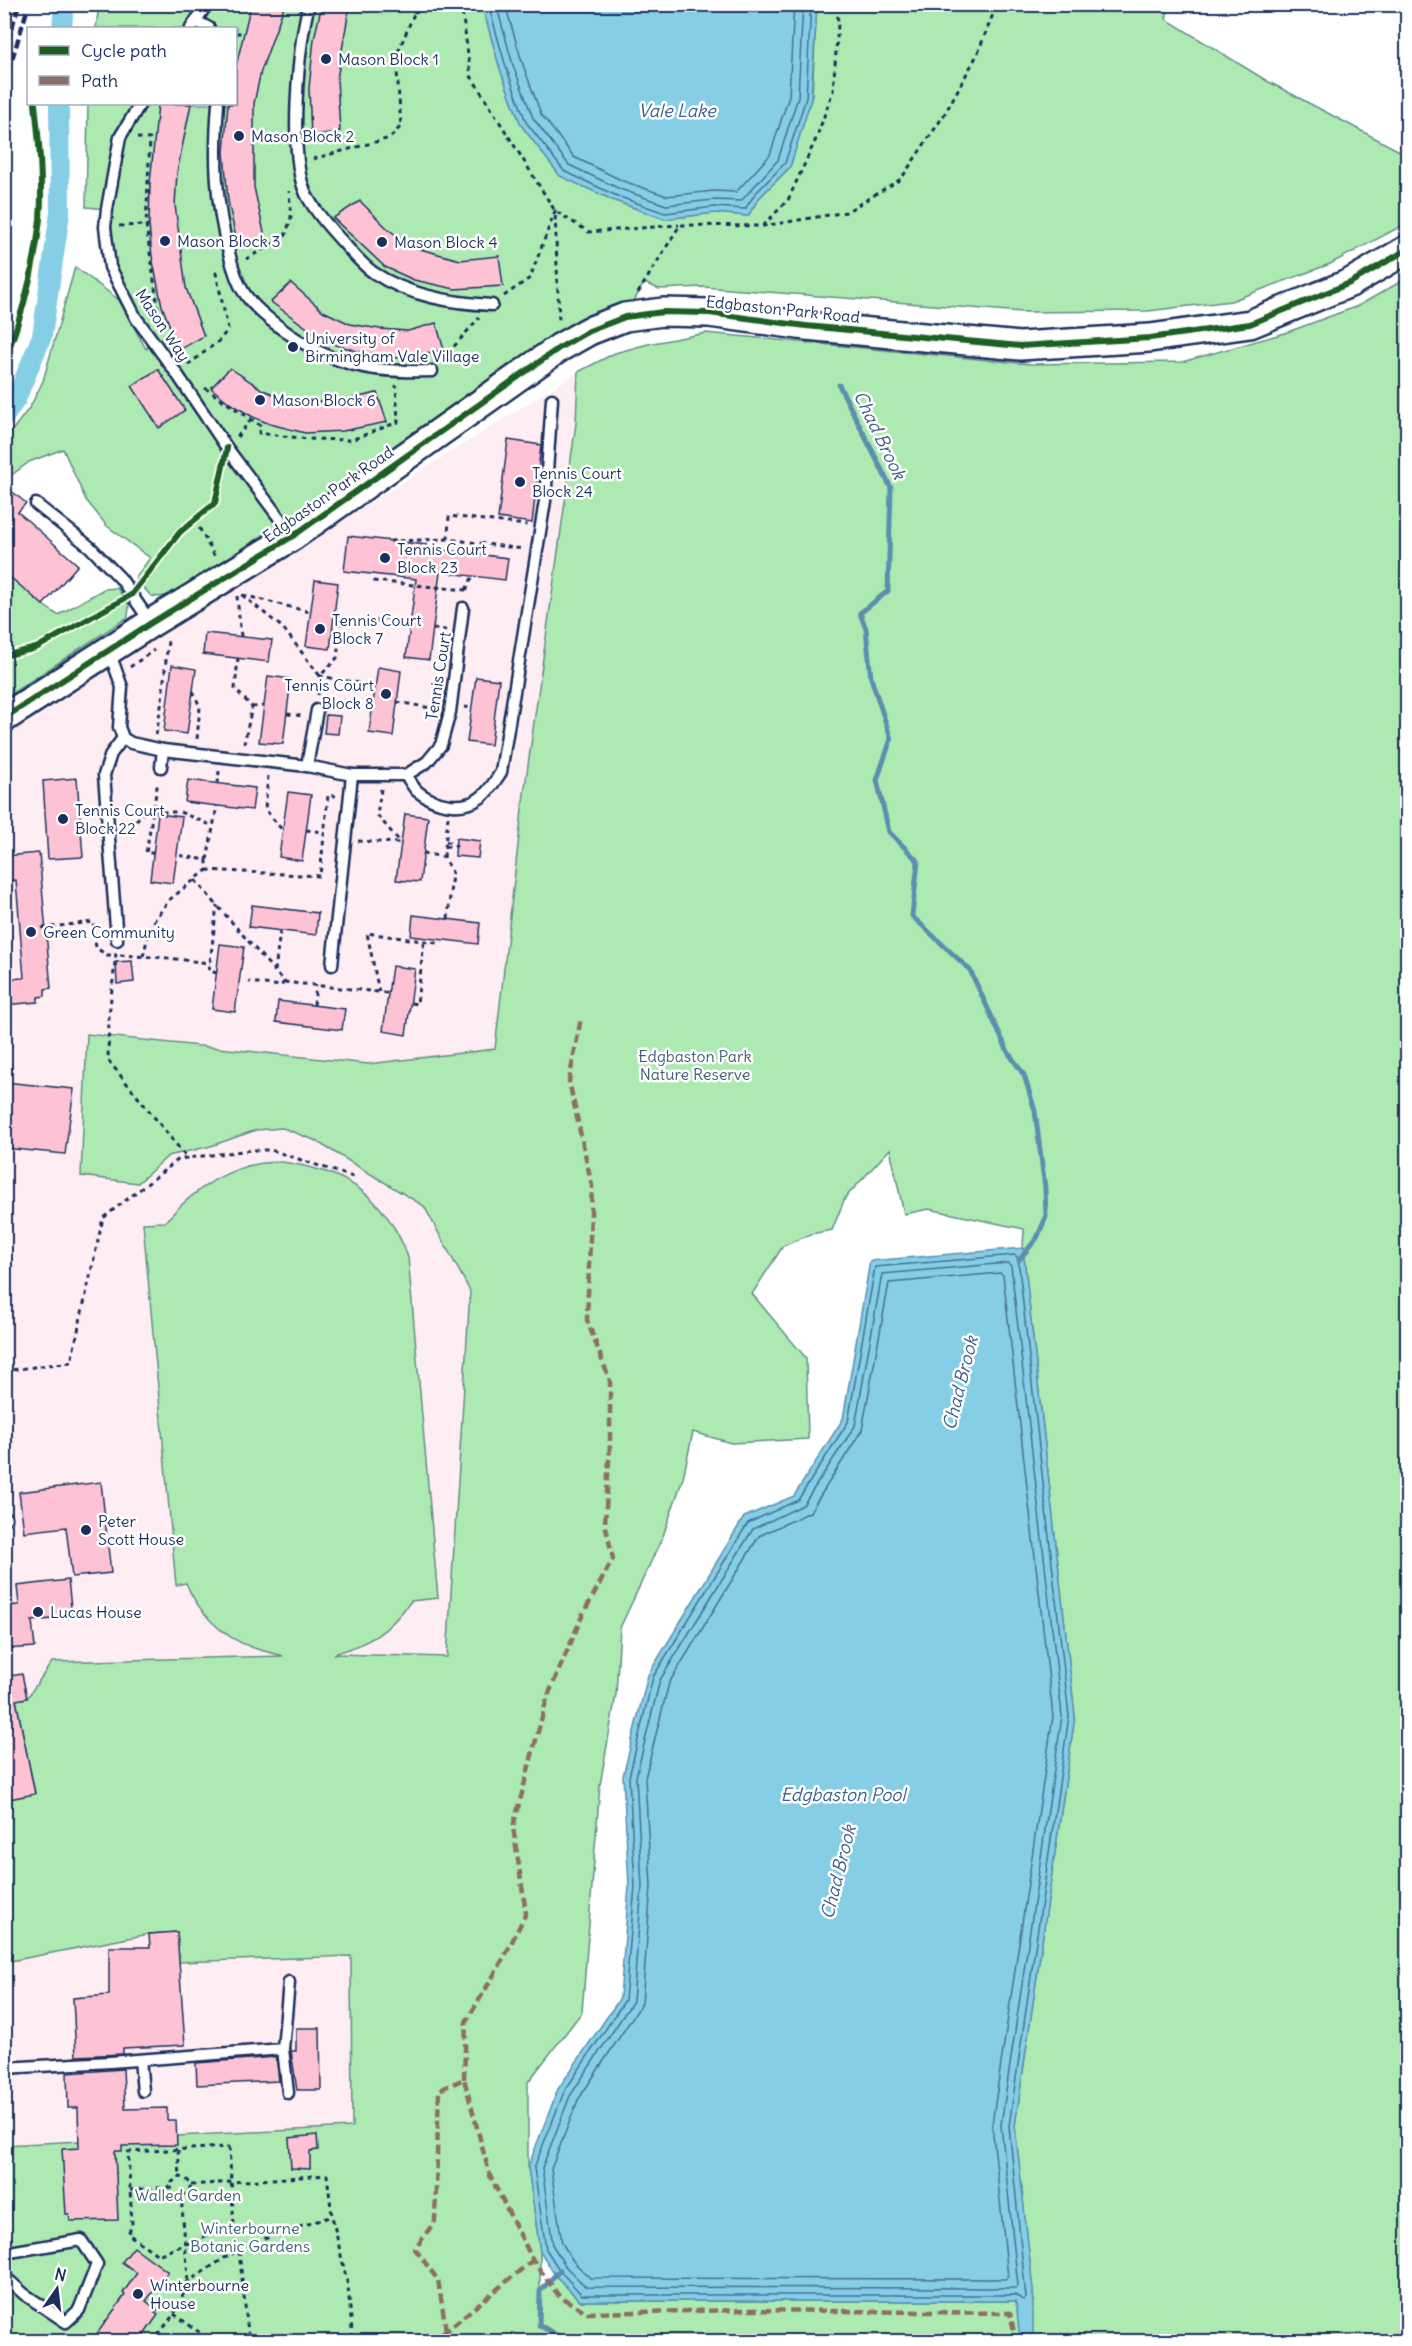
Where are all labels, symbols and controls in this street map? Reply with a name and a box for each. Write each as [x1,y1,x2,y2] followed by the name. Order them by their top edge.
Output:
[27,27,237,105] legend
[81,39,167,62] text: Cycle path
[338,49,439,69] place label: Mason Block 1
[319,52,333,66] marker: Mason Block 1
[81,69,118,92] text: Path
[638,99,717,122] water label: Vale Lake
[251,126,355,146] place label: Mason Block 2
[232,129,246,143] marker: Mason Block 2
[177,231,281,251] place label: Mason Block 3
[394,232,498,252] place label: Mason Block 4
[158,234,172,248] marker: Mason Block 3
[375,235,389,249] marker: Mason Block 4
[131,285,195,365] street label: Mason Way
[705,291,861,327] street label: Edgbaston Park Road
[305,328,479,366] place label: University of Birmingham Vale Village
[286,340,300,354] marker: University of Birmingham Vale Village
[849,387,912,485] water label: Chad Brook
[272,390,376,410] place label: Mason Block 6
[253,393,267,407] marker: Mason Block 6
[259,441,397,547] street label: Edgbaston Park Road
[532,463,622,501] place label: Tennis Court Block 24
[513,475,527,489] marker: Tennis Court Block 24
[397,539,487,577] place label: Tennis Court Block 23
[378,551,392,565] marker: Tennis Court Block 23
[332,610,422,648] place label: Tennis Court Block 7
[313,622,327,636] marker: Tennis Court Block 7
[421,630,455,722] street label: Tennis Court
[284,675,375,713] place label: Tennis Court Block 8
[379,687,393,701] marker: Tennis Court Block 8
[75,800,165,838] place label: Tennis Court Block 22
[56,812,70,826] marker: Tennis Court Block 22
[43,922,175,942] place label: Green Community
[24,925,38,939] marker: Green Community
[638,1046,752,1084] park label: Edgbaston Park Nature Reserve
[937,1332,983,1432] water label: Chad Brook
[98,1511,184,1549] place label: Peter Scott House
[79,1523,93,1537] marker: Peter Scott House
[50,1602,142,1622] place label: Lucas House
[31,1605,45,1619] marker: Lucas House
[781,1783,908,1806] water label: Edgbaston Pool
[815,1821,861,1921] water label: Chad Brook
[135,2185,241,2205] park label: Walled Garden
[190,2218,310,2256] park label: Winterbourne Botanic Gardens
[27,2259,87,2319] north arrow
[53,2263,68,2285] text: N
[150,2275,249,2313] place label: Winterbourne House
[131,2287,145,2301] marker: Winterbourne House

